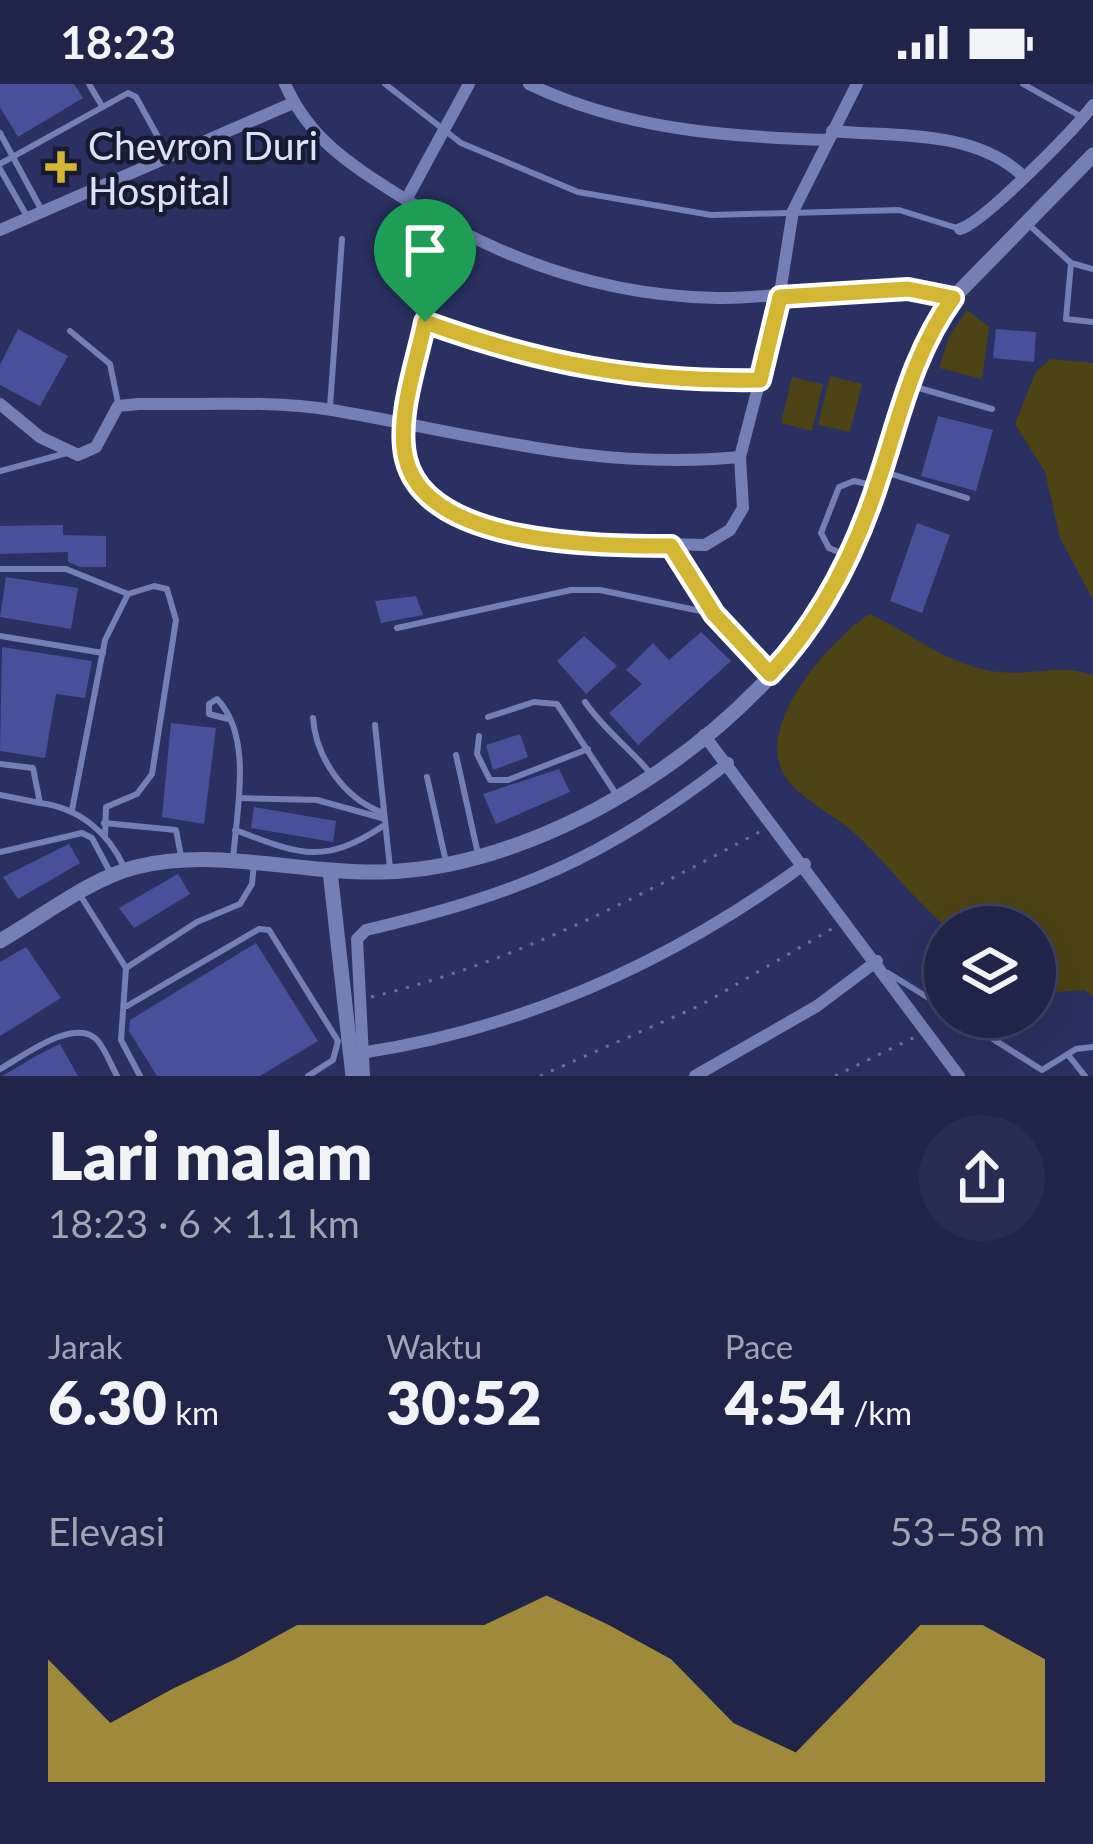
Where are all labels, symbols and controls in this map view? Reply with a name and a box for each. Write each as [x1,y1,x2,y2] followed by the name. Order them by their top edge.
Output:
[60,15,176,69] text: 18:23
[88,122,318,213] place label: Chevron Duri Hospital
[45,151,77,183] marker: Chevron Duri Hospital
[374,199,476,322] pin
[392,217,458,283] icon: arrive
[924,906,1056,1038] map controls
[924,906,1056,1038] button: layers
[48,1115,373,1194] text: Lari malam
[919,1115,1045,1241] button: share
[48,1200,360,1246] text: 18:23 · 6 × 1.1 km
[48,1326,123,1366] text: Jarak
[386,1326,482,1366] text: Waktu
[725,1326,793,1366] text: Pace
[48,1366,167,1438] text: 6.30
[386,1366,541,1438] text: 30:52
[725,1366,845,1438] text: 4:54
[167,1392,219,1432] text: km
[845,1392,912,1432] text: /km
[48,1508,165,1554] text: Elevasi
[890,1508,1045,1554] text: 53–58 m

